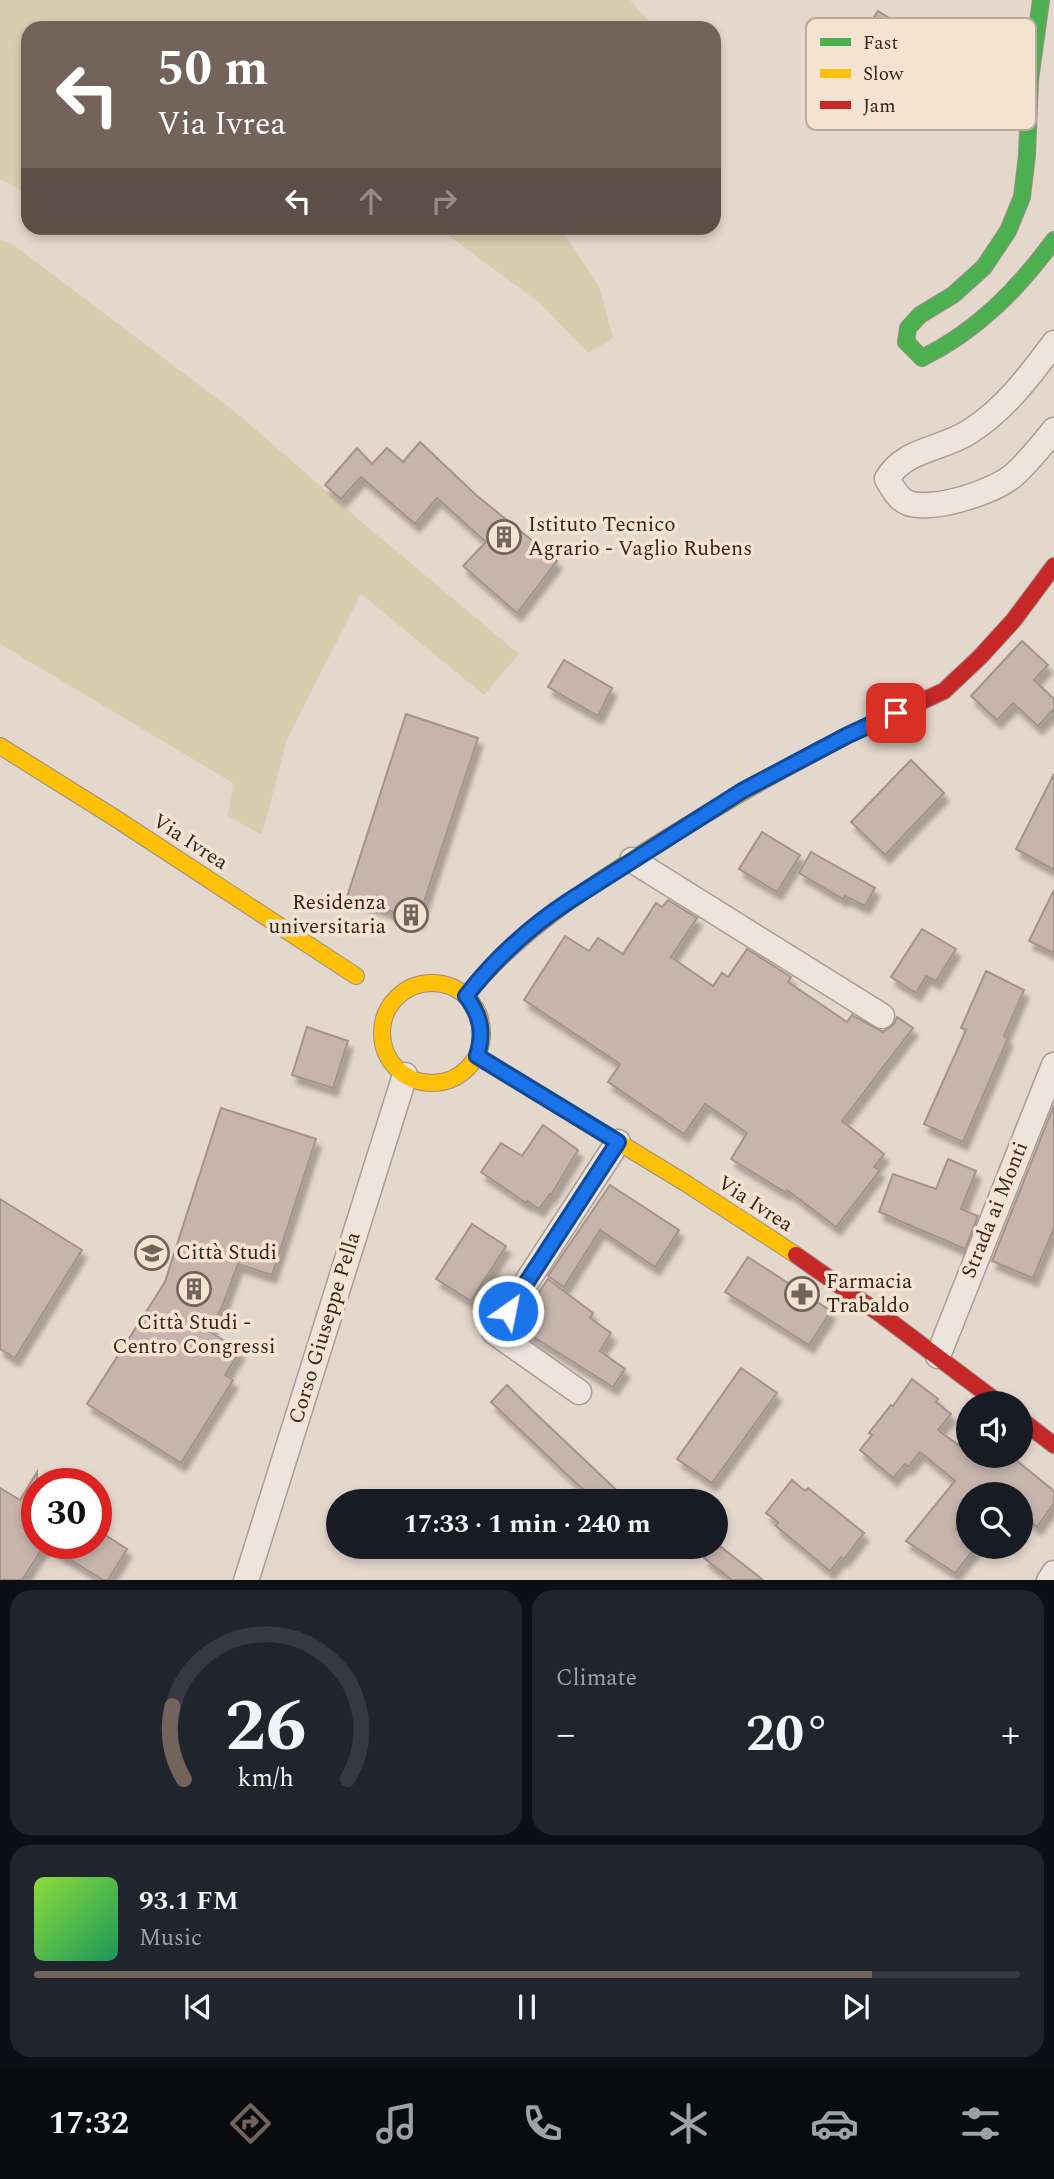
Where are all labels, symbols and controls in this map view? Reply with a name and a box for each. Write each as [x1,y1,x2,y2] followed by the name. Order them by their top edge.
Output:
[806,18,1036,130] legend
[863,29,899,58] text: Fast
[157,32,268,107] text: 50 m
[42,49,133,140] icon: left
[863,60,904,89] text: Slow
[863,92,895,121] text: Jam
[157,100,286,149] text: Via Ivrea
[279,182,317,220] icon: left
[352,182,390,220] icon: ahead
[425,182,463,220] icon: right
[528,509,752,565] place label: Istituto Tecnico Agrario - Vaglio Rubens
[485,518,523,556] building icon: Istituto Tecnico Agrario - Vaglio Rubens
[866,683,926,743] pin
[877,694,915,732] icon: arrive
[146,805,235,879] street label: Via Ivrea
[268,887,387,943] place label: Residenza universitaria
[392,896,430,934] building icon: Residenza universitaria
[953,1137,1037,1283] street label: Strada ai Monti
[711,1167,800,1241] street label: Via Ivrea
[281,1227,370,1428] street label: Corso Giuseppe Pella
[133,1234,171,1272] school or university icon: Città Studi
[176,1237,277,1269] place label: Città Studi
[826,1266,913,1322] place label: Farmacia Trabaldo
[175,1270,213,1308] building icon: Città Studi - Centro Congressi
[471,1274,545,1348] position arrow
[783,1275,821,1313] pharmacy icon: Farmacia Trabaldo
[112,1307,276,1363] place label: Città Studi - Centro Congressi
[956,1391,1033,1559] map controls
[956,1391,1033,1468] button: sound
[21,1468,112,1559] speed limit sign: 30
[956,1482,1033,1559] button: search
[403,1504,651,1544] text: 17:33 · 1 min · 240 m
[556,1661,637,1696] text: Climate
[225,1672,307,1783] text: 26
[746,1695,830,1774] text: 20°
[556,1706,575,1764] text: −
[1001,1706,1020,1764] text: +
[238,1759,294,1797] text: km/h
[139,1881,239,1921] text: 93.1 FM
[139,1921,202,1956] text: Music
[179,1988,217,2026] icon: previous
[508,1988,546,2026] icon: pause
[837,1988,875,2026] icon: next
[49,2099,129,2148] text: 17:32
[226,2099,275,2148] icon: directions
[372,2099,421,2148] icon: music
[518,2099,567,2148] icon: phone
[664,2099,713,2148] icon: climate
[810,2099,859,2148] icon: car
[956,2099,1005,2148] icon: filters

